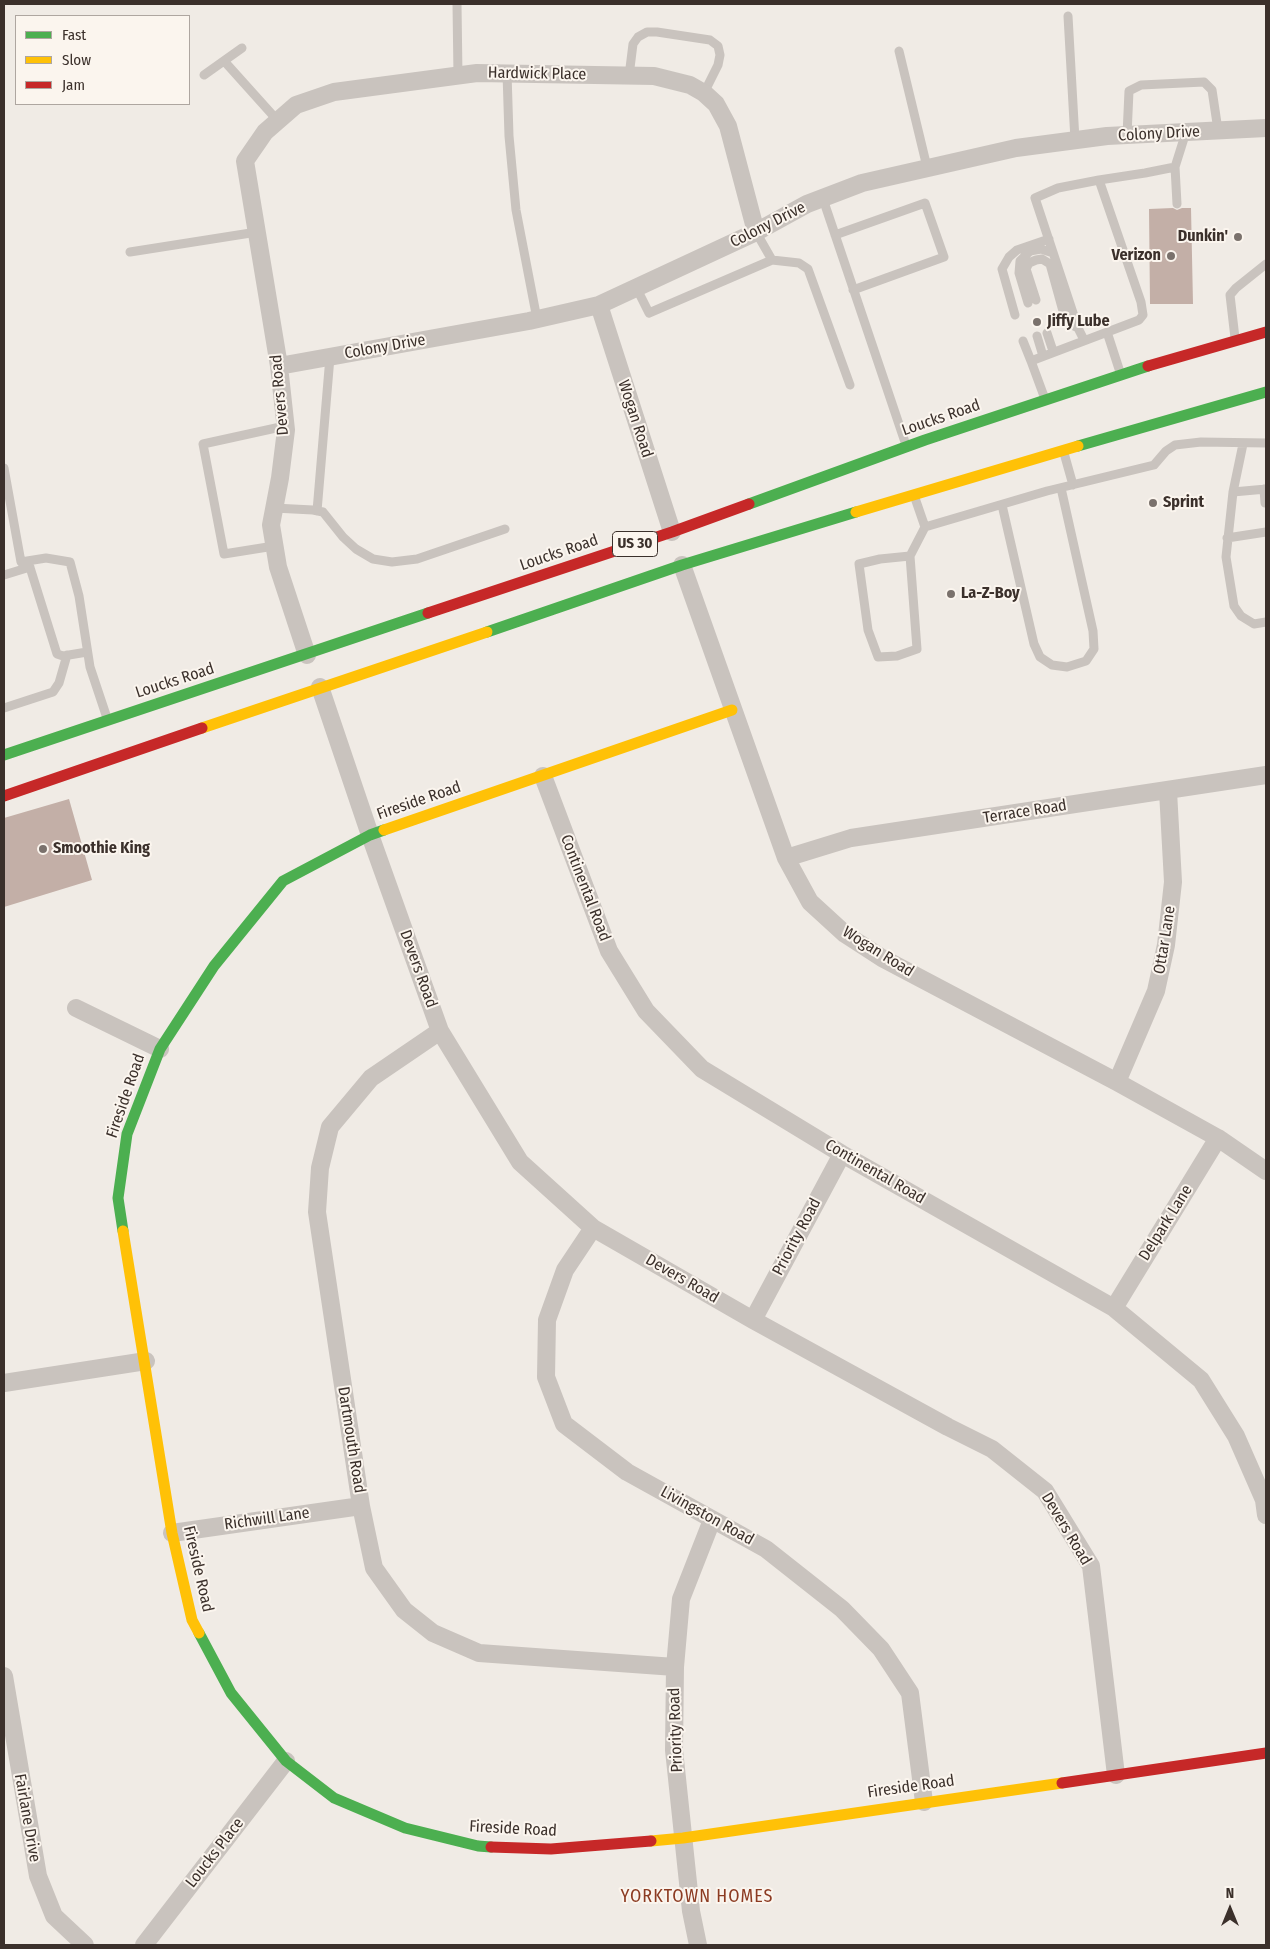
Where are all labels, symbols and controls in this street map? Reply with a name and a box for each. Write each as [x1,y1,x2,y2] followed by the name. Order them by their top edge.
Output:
[15,15,190,105] legend
[62,26,86,44] text: Fast
[62,51,91,69] text: Slow
[488,64,586,84] street label: Hardwick Place
[62,76,85,94] text: Jam
[1118,122,1200,146] street label: Colony Drive
[727,198,809,252] street label: Colony Drive
[1178,227,1228,247] place label: Dunkin'
[1232,231,1244,243] marker: Dunkin'
[1111,246,1161,266] place label: Verizon
[1165,250,1177,262] marker: Verizon
[1047,312,1110,332] place label: Jiffy Lube
[1031,316,1043,328] marker: Jiffy Lube
[343,330,427,364] street label: Colony Drive
[267,354,293,436] street label: Devers Road
[613,378,657,460] street label: Wogan Road
[899,396,983,440] street label: Loucks Road
[1163,493,1204,513] place label: Sprint
[1147,497,1159,509] marker: Sprint
[517,531,601,575] street label: Loucks Road
[612,532,658,556] road number: US 30
[961,584,1020,604] place label: La-Z-Boy
[945,588,957,600] marker: La-Z-Boy
[133,659,217,703] street label: Loucks Road
[374,778,464,824] street label: Fireside Road
[982,796,1068,828] street label: Terrace Road
[556,832,614,944] street label: Continental Road
[53,839,150,859] place label: Smoothie King
[37,843,49,855] marker: Smoothie King
[1150,905,1180,975] street label: Ottar Lane
[839,922,917,982] street label: Wogan Road
[395,928,441,1010] street label: Devers Road
[103,1051,149,1141] street label: Fireside Road
[821,1136,929,1208] street label: Continental Road
[1135,1182,1197,1264] street label: Delpark Lane
[769,1195,825,1279] street label: Priority Road
[642,1250,722,1308] street label: Devers Road
[333,1385,369,1495] street label: Dartmouth Road
[657,1482,757,1550] street label: Livingston Road
[1037,1489,1095,1569] street label: Devers Road
[223,1504,311,1534] street label: Richwill Lane
[179,1524,217,1614] street label: Fireside Road
[665,1687,687,1773] street label: Priority Road
[866,1771,956,1803] street label: Fireside Road
[10,1772,44,1864] street label: Fairlane Drive
[182,1814,248,1892] street label: Loucks Place
[469,1817,557,1841] street label: Fireside Road
[1205,1884,1255,1934] north arrow
[1226,1885,1234,1902] text: N
[619,1886,775,1908] district label: YORKTOWN HOMES

